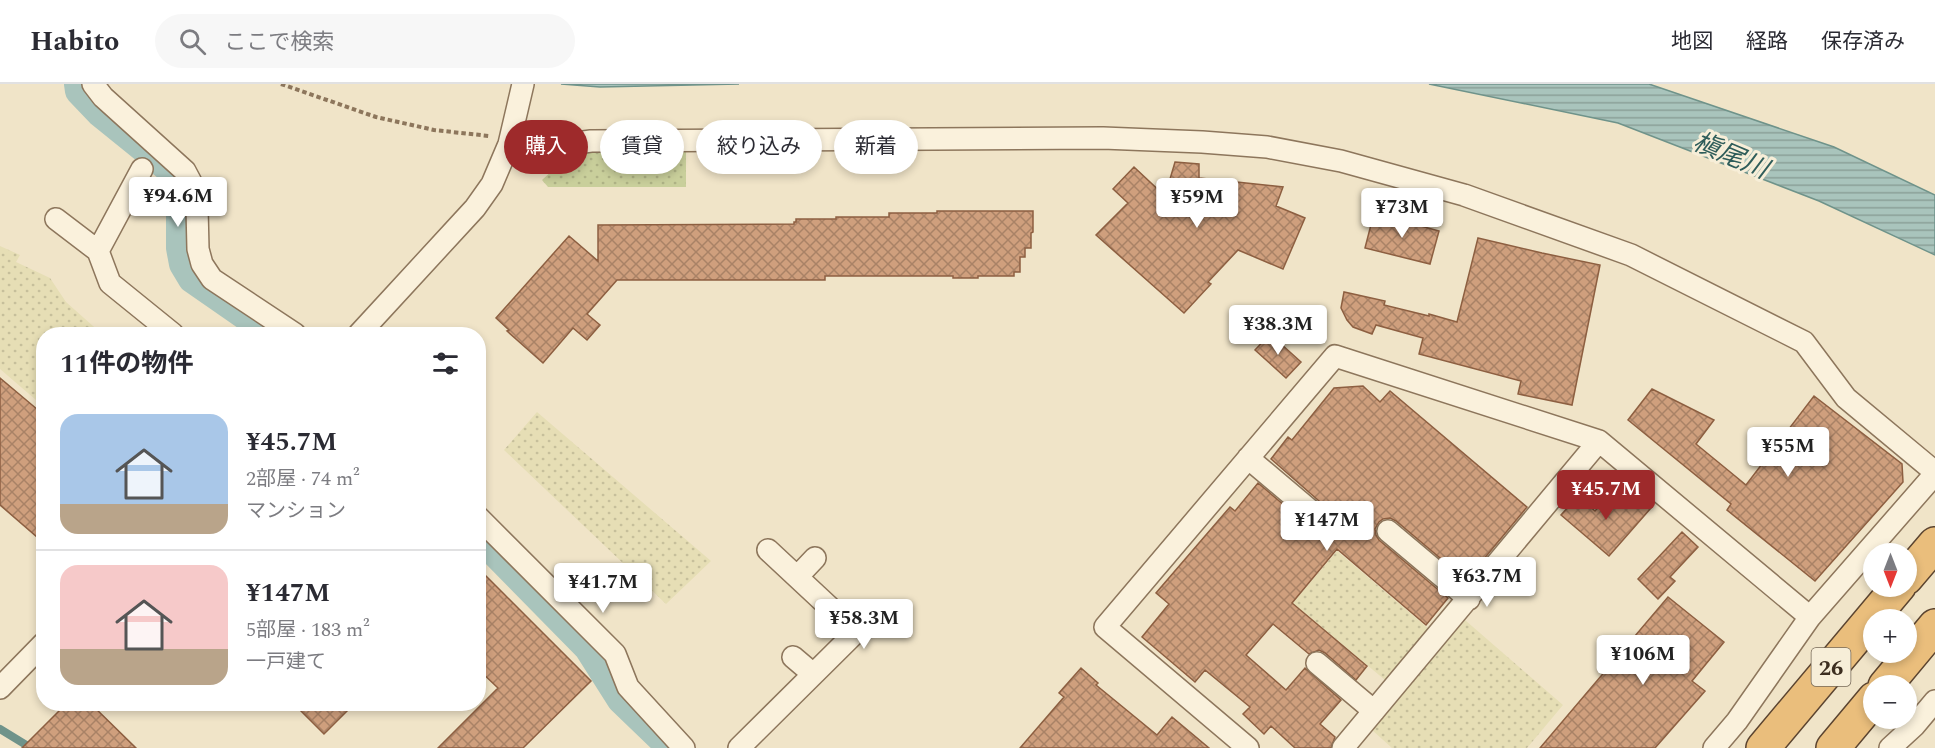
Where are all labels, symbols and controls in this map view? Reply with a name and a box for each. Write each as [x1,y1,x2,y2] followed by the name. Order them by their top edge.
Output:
[155,14,575,68] search box
[30,20,119,63] text: Habito
[176,25,209,58] icon: search
[224,26,334,59] text: ここで検索
[1671,26,1713,58] text: 地図
[1746,26,1788,58] text: 経路
[1821,26,1905,58] text: 保存済み
[504,120,588,174] chip: 購入
[600,120,684,174] chip: 賃貸
[696,120,822,174] chip: 絞り込み
[834,120,918,174] chip: 新着
[1687,122,1777,191] water label: 槇尾川
[129,177,227,228] pin: ¥94.6M
[1161,178,1233,229] pin: ¥59M
[143,181,213,211] text: ¥94.6M
[1170,182,1224,212] text: ¥59M
[1366,188,1438,239] pin: ¥73M
[1375,192,1429,222] text: ¥73M
[1229,305,1327,356] pin: ¥38.3M
[1243,309,1313,339] text: ¥38.3M
[60,344,193,384] text: 11件の物件
[429,347,462,380] icon: filters
[246,422,337,462] text: ¥45.7M
[1752,427,1824,478] pin: ¥55M
[1761,431,1815,461] text: ¥55M
[108,438,180,510] icon: home
[246,464,360,494] text: 2部屋 · 74 m²
[1557,470,1655,521] pin: ¥45.7M
[1571,474,1641,504] text: ¥45.7M
[246,496,346,526] text: マンション
[1285,501,1369,552] pin: ¥147M
[1295,505,1359,535] text: ¥147M
[1863,543,1917,597] north arrow
[1863,543,1917,729] map controls
[1438,557,1536,608] pin: ¥63.7M
[1452,561,1522,591] text: ¥63.7M
[554,563,652,614] pin: ¥41.7M
[568,567,638,597] text: ¥41.7M
[246,573,330,613] text: ¥147M
[108,589,180,661] icon: home
[815,599,913,650] pin: ¥58.3M
[829,603,899,633] text: ¥58.3M
[1863,609,1917,663] button: +
[246,615,370,645] text: 5部屋 · 183 m²
[1601,635,1685,686] pin: ¥106M
[1611,639,1675,669] text: ¥106M
[246,647,326,677] text: 一戸建て
[1812,648,1850,686] road number: 26
[1863,675,1917,729] button: −

